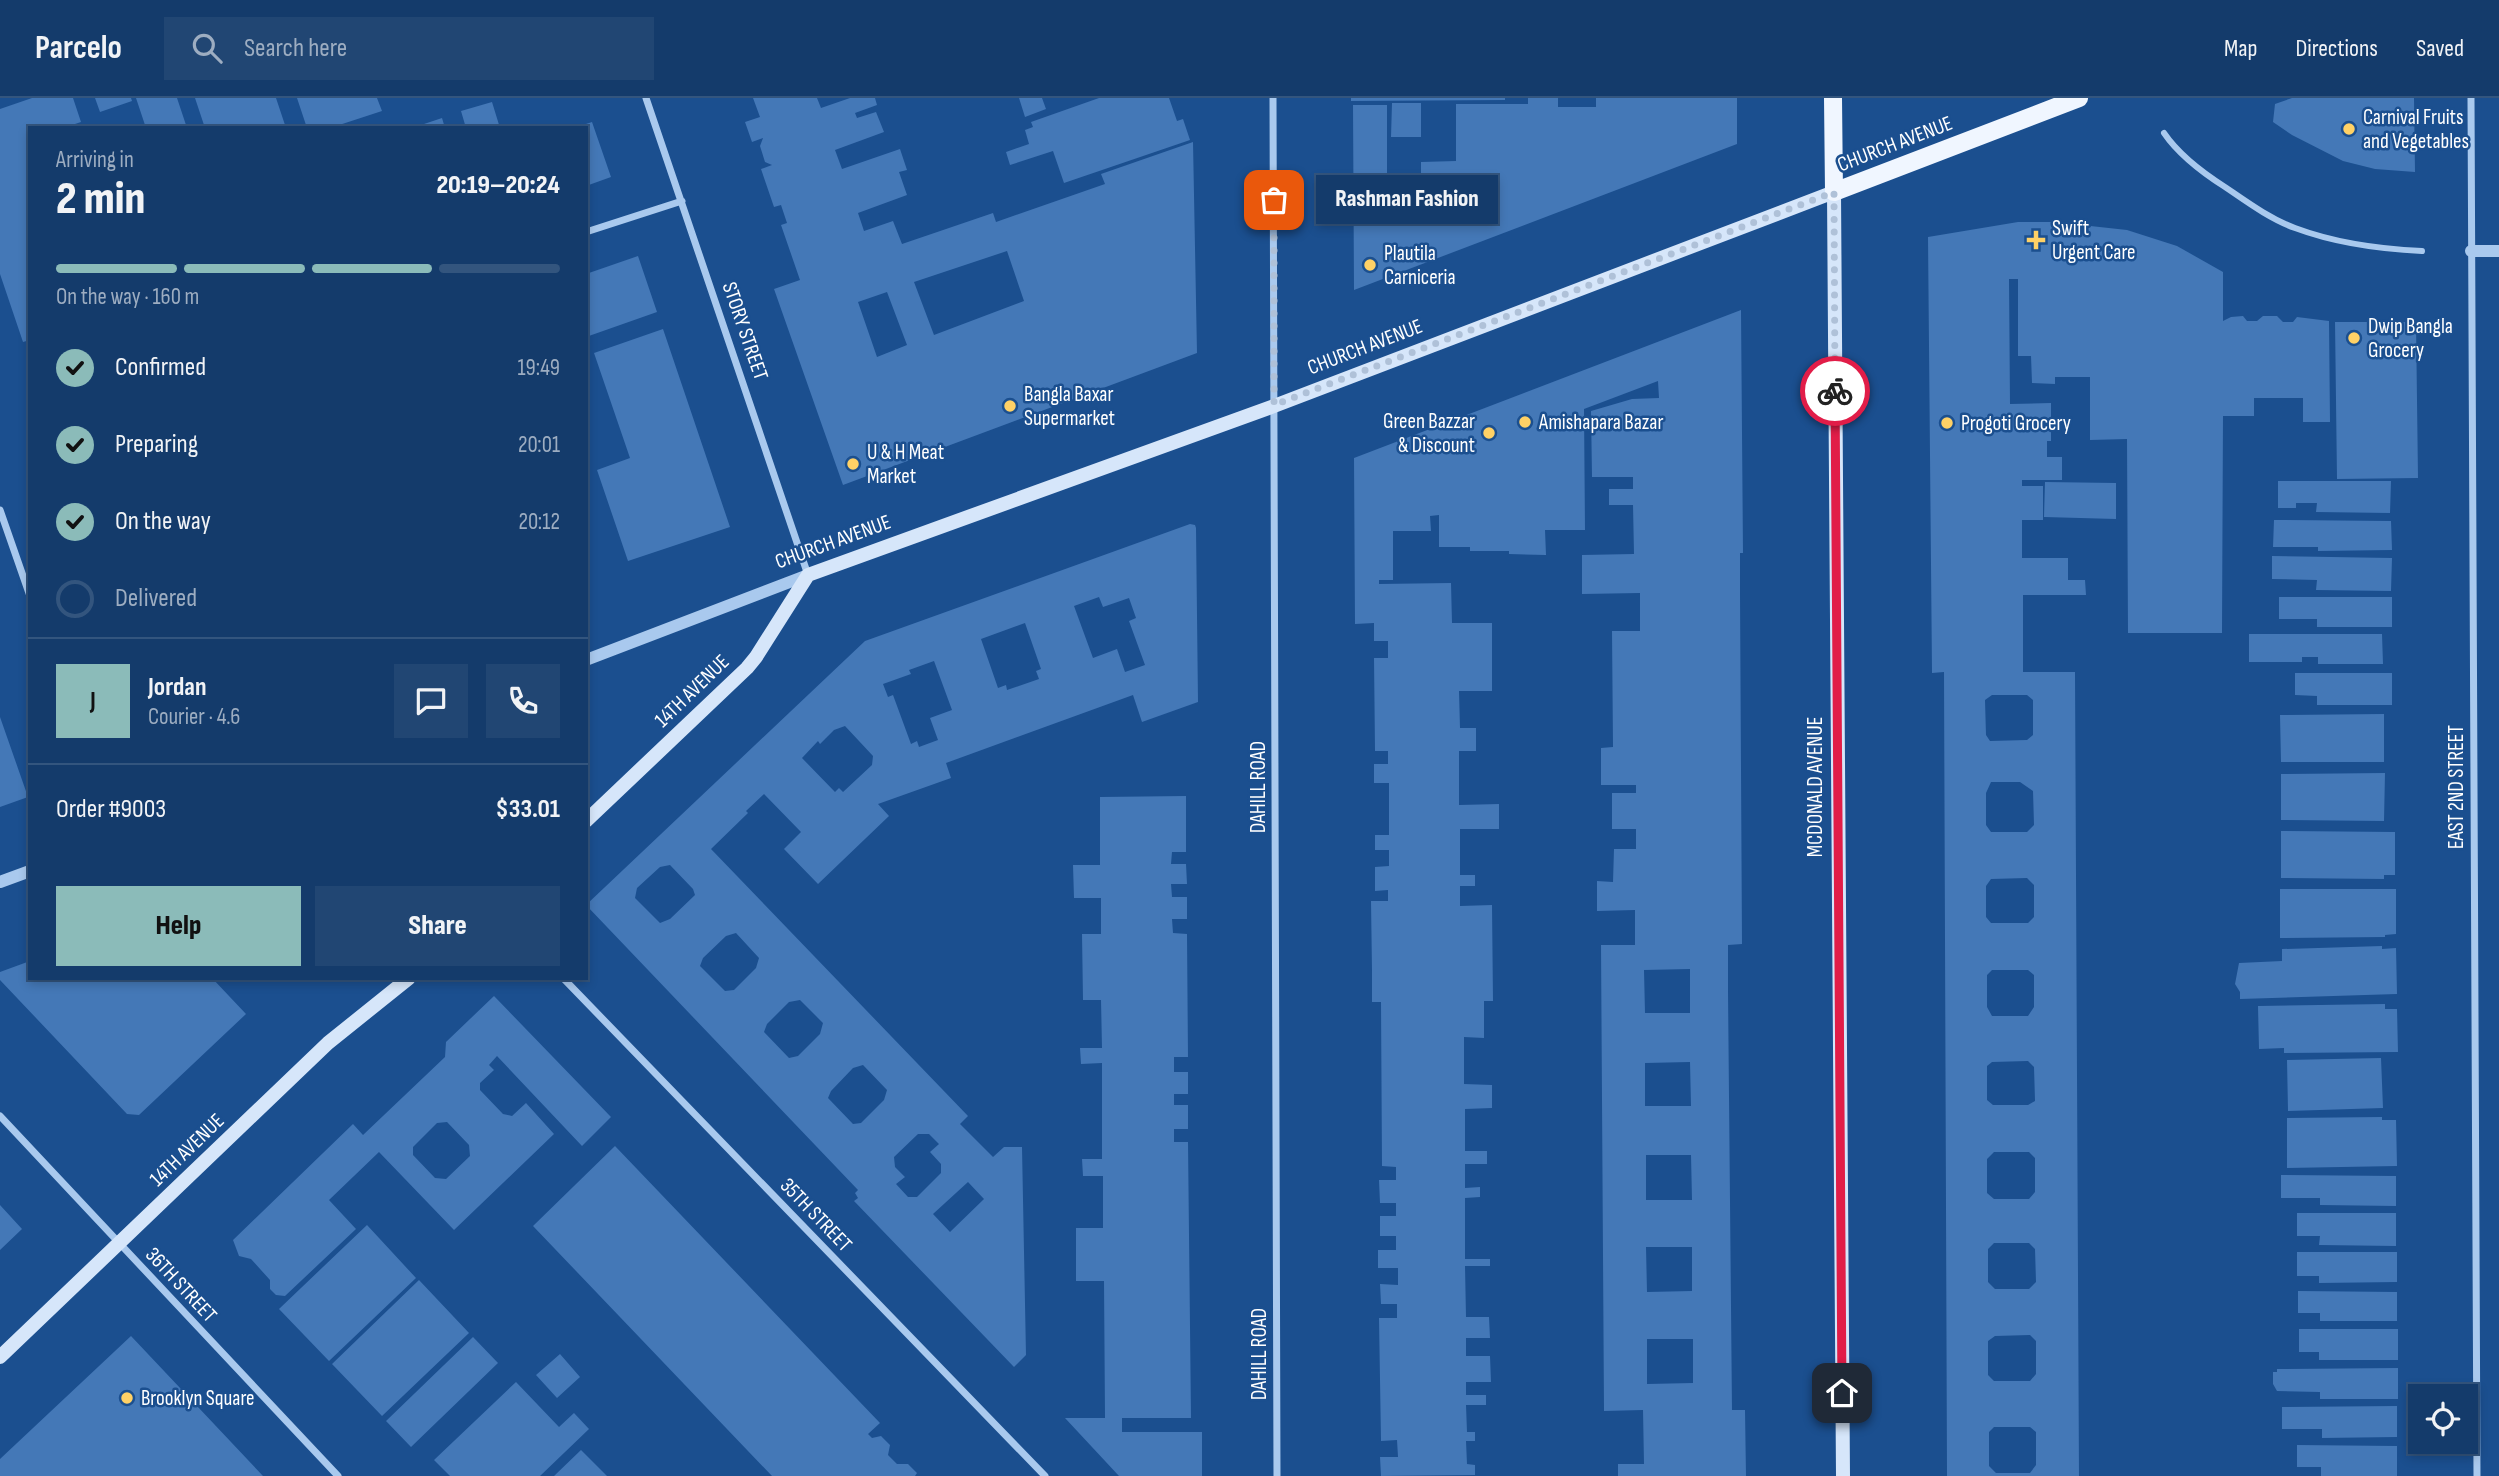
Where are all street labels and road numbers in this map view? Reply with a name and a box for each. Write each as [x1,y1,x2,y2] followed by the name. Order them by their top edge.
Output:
[1834,111,1956,177] street label: CHURCH AVENUE
[717,279,774,384] street label: STORY STREET
[1304,314,1426,380] street label: CHURCH AVENUE
[772,510,894,574] street label: CHURCH AVENUE
[650,649,734,733] street label: 14TH AVENUE
[1803,717,1828,857] street label: MCDONALD AVENUE
[2444,724,2469,849] street label: EAST 2ND STREET
[1246,741,1271,833] street label: DAHILL ROAD
[145,1108,229,1192] street label: 14TH AVENUE
[775,1173,858,1257] street label: 35TH STREET
[140,1242,222,1328] street label: 36TH STREET
[1247,1308,1272,1400] street label: DAHILL ROAD

